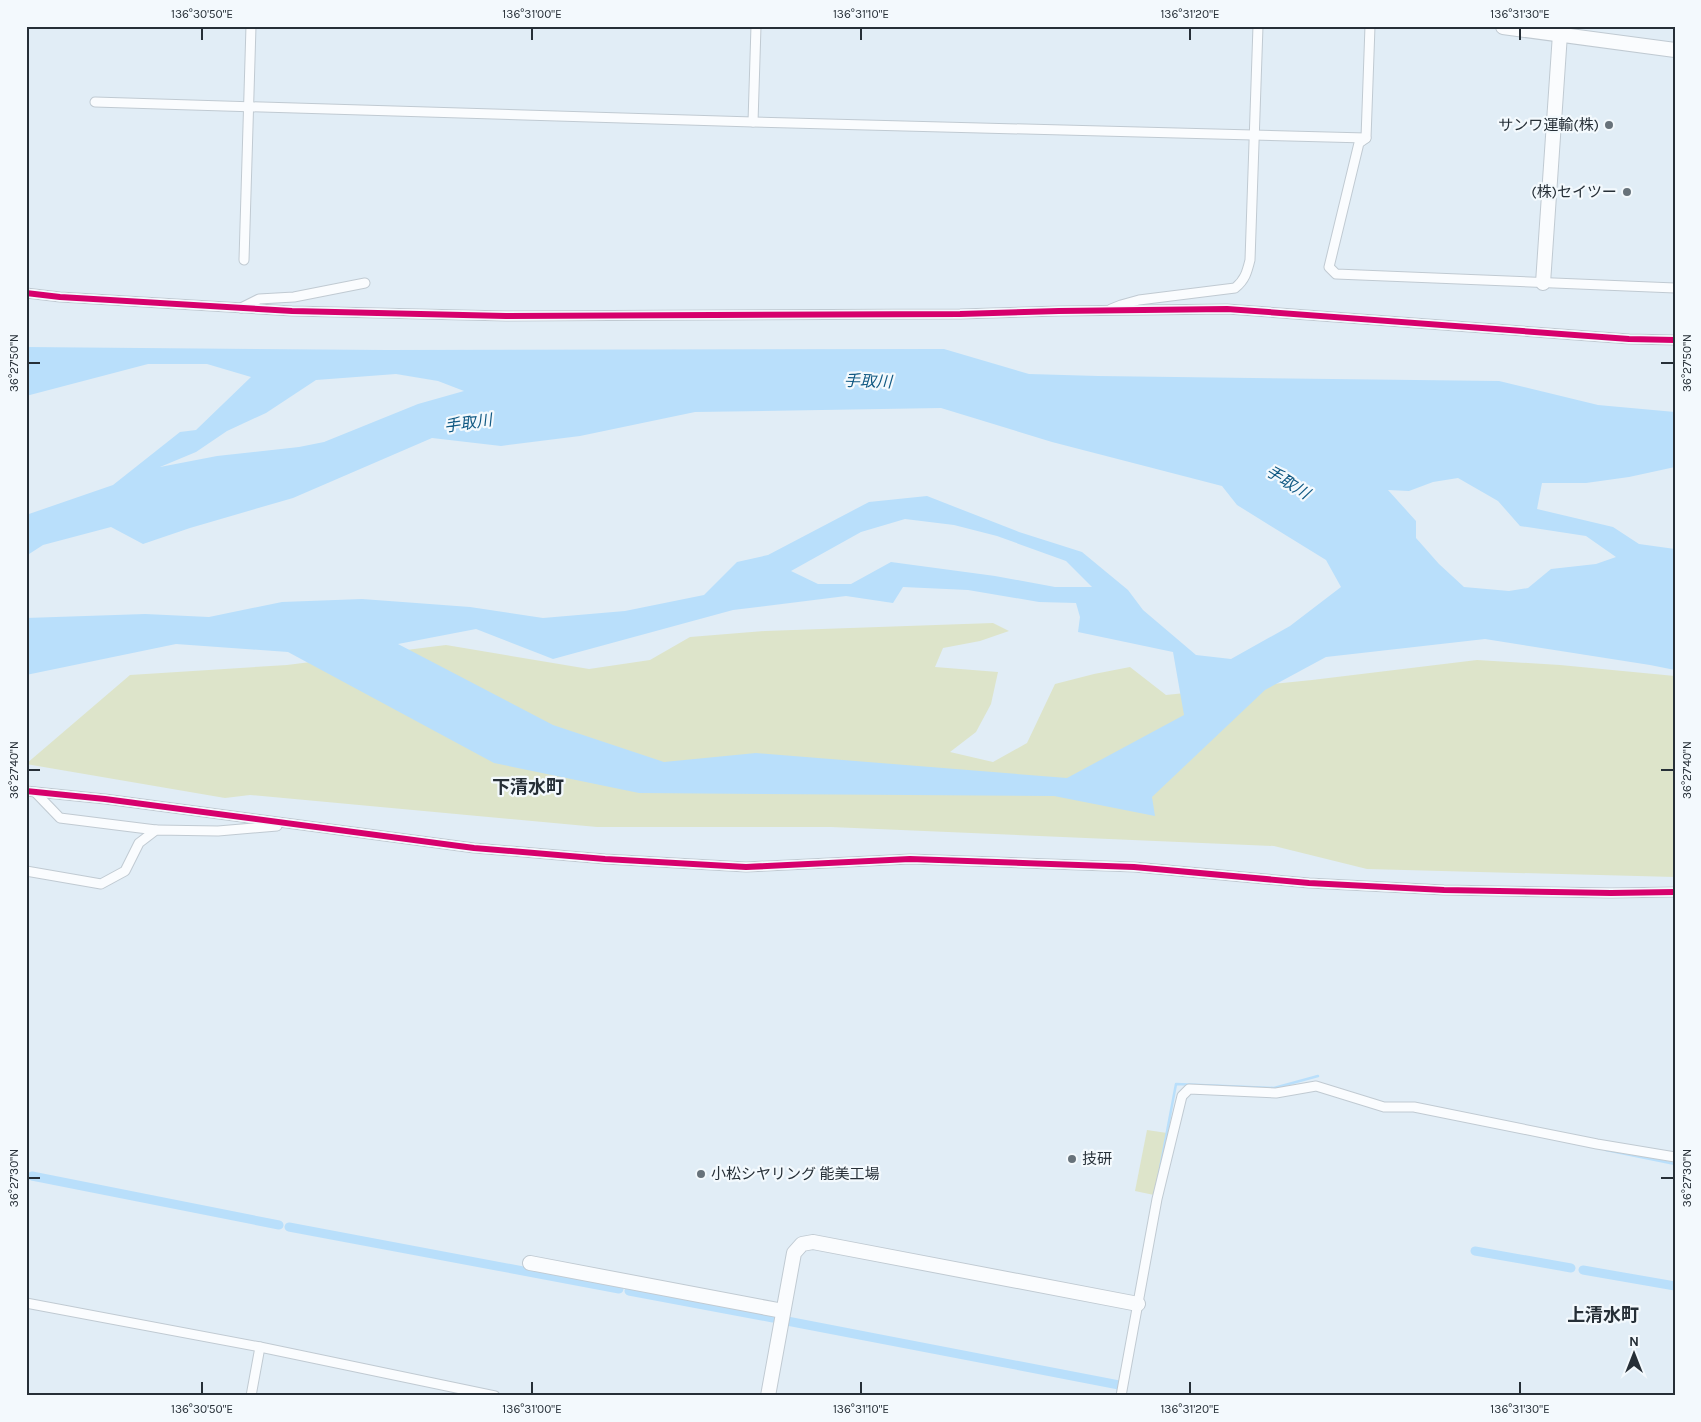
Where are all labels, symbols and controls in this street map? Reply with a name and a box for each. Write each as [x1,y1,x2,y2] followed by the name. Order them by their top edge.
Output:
[171,7,233,21] text: 136°30'50"E
[502,7,562,21] text: 136°31'00"E
[833,7,889,21] text: 136°31'10"E
[1160,7,1220,21] text: 136°31'20"E
[1490,7,1550,21] text: 136°31'30"E
[1498,116,1599,134] place label: サンワ運輸(株)
[1603,119,1615,131] marker: サンワ運輸(株)
[1531,183,1617,201] place label: (株)セイツー
[1621,186,1633,198] marker: (株)セイツー
[7,334,21,392] text: 36°27'50"N
[1680,334,1694,392] text: 36°27'50"N
[844,371,894,391] water label: 手取川
[443,410,495,436] water label: 手取川
[1263,461,1315,504] water label: 手取川
[7,741,21,799] text: 36°27'40"N
[1680,741,1694,799] text: 36°27'40"N
[492,776,564,798] district label: 下清水町
[7,1149,21,1207] text: 36°27'30"N
[1680,1149,1694,1207] text: 36°27'30"N
[1082,1150,1112,1168] place label: 技研
[1066,1153,1078,1165] marker: 技研
[711,1165,880,1183] place label: 小松シヤリング 能美工場
[695,1168,707,1180] marker: 小松シヤリング 能美工場
[1567,1304,1639,1326] district label: 上清水町
[1608,1330,1658,1380] north arrow
[1629,1333,1639,1350] text: N
[171,1402,233,1416] text: 136°30'50"E
[502,1402,562,1416] text: 136°31'00"E
[833,1402,889,1416] text: 136°31'10"E
[1160,1402,1220,1416] text: 136°31'20"E
[1490,1402,1550,1416] text: 136°31'30"E

